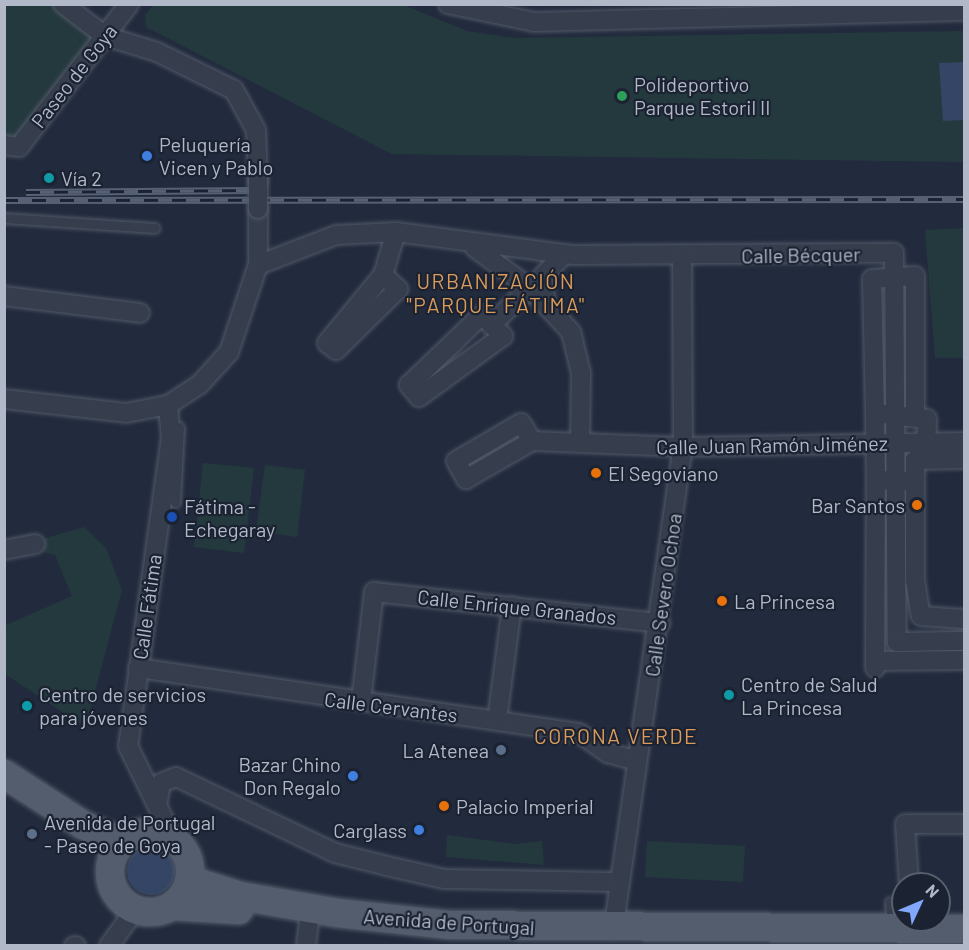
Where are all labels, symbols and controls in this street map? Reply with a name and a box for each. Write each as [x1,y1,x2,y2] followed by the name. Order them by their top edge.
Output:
[26,19,122,133] street label: Paseo de Goya
[634,72,770,119] place label: Polideportivo Parque Estoril II
[615,89,629,103] marker: Polideportivo Parque Estoril II
[159,132,273,179] place label: Peluquería Vicen y Pablo
[140,149,154,163] marker: Peluquería Vicen y Pablo
[61,166,102,190] place label: Vía 2
[42,171,56,185] marker: Vía 2
[741,242,861,268] street label: Calle Bécquer
[406,268,586,318] district label: URBANIZACIÓN "PARQUE FÁTIMA"
[656,431,888,459] street label: Calle Juan Ramón Jiménez
[608,461,719,485] place label: El Segoviano
[589,466,603,480] marker: El Segoviano
[811,493,905,517] place label: Bar Santos
[184,494,275,541] place label: Fátima - Echegaray
[910,498,924,512] marker: Bar Santos
[165,510,179,524] marker: Fátima - Echegaray
[640,512,686,678] street label: Calle Severo Ochoa
[128,553,166,661] street label: Calle Fátima
[416,585,618,629] street label: Calle Enrique Granados
[734,589,835,613] place label: La Princesa
[715,594,729,608] marker: La Princesa
[741,672,878,719] place label: Centro de Salud La Princesa
[39,682,206,729] place label: Centro de servicios para jóvenes
[323,687,459,727] street label: Calle Cervantes
[722,688,736,702] marker: Centro de Salud La Princesa
[20,699,34,713] marker: Centro de servicios para jóvenes
[534,723,698,749] district label: CORONA VERDE
[402,738,489,762] place label: La Atenea
[494,743,508,757] marker: La Atenea
[238,752,341,799] place label: Bazar Chino Don Regalo
[346,769,360,783] marker: Bazar Chino Don Regalo
[456,794,594,818] place label: Palacio Imperial
[437,799,451,813] marker: Palacio Imperial
[44,810,215,857] place label: Avenida de Portugal - Paseo de Goya
[333,818,407,842] place label: Carglass
[412,823,426,837] marker: Carglass
[25,827,39,841] marker: Avenida de Portugal - Paseo de Goya
[891,872,951,932] north arrow
[922,880,943,901] text: N
[363,904,535,940] street label: Avenida de Portugal

